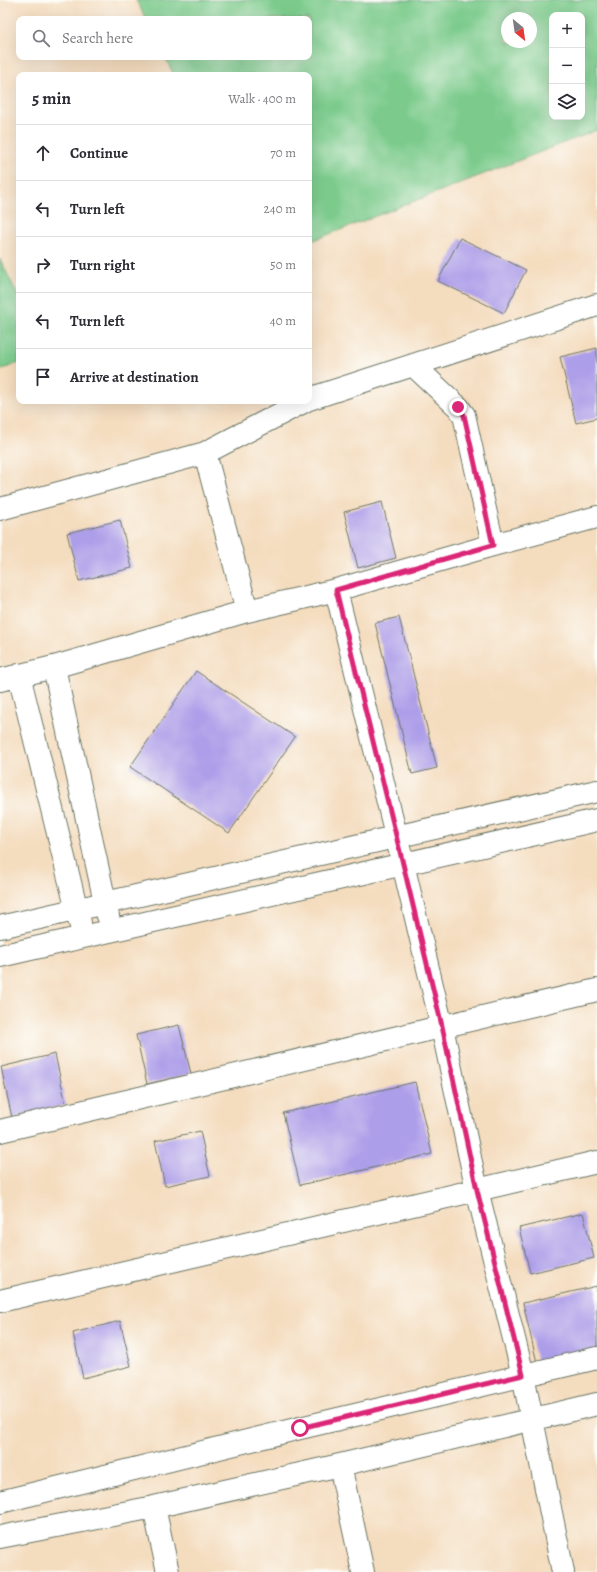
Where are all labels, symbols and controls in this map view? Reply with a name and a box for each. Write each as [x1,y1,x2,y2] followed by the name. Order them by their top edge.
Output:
[501,12,537,48] north arrow
[549,12,585,120] map controls
[549,12,585,48] button: +
[16,16,312,60] search box
[30,27,52,49] icon: search
[62,28,133,48] text: Search here
[549,48,585,84] button: −
[549,84,585,120] button: layers
[32,87,71,110] text: 5 min
[228,90,296,107] text: Walk · 400 m
[32,142,54,164] icon: ahead
[70,143,128,163] text: Continue
[270,144,296,161] text: 70 m
[32,198,54,220] icon: left
[70,199,125,219] text: Turn left
[264,200,296,217] text: 240 m
[32,254,54,276] icon: right
[70,255,135,275] text: Turn right
[270,256,296,273] text: 50 m
[32,310,54,332] icon: left
[70,311,125,331] text: Turn left
[270,312,296,329] text: 40 m
[32,366,54,388] icon: arrive
[70,367,199,387] text: Arrive at destination
[449,398,467,416] route end
[291,1419,309,1437] route start

